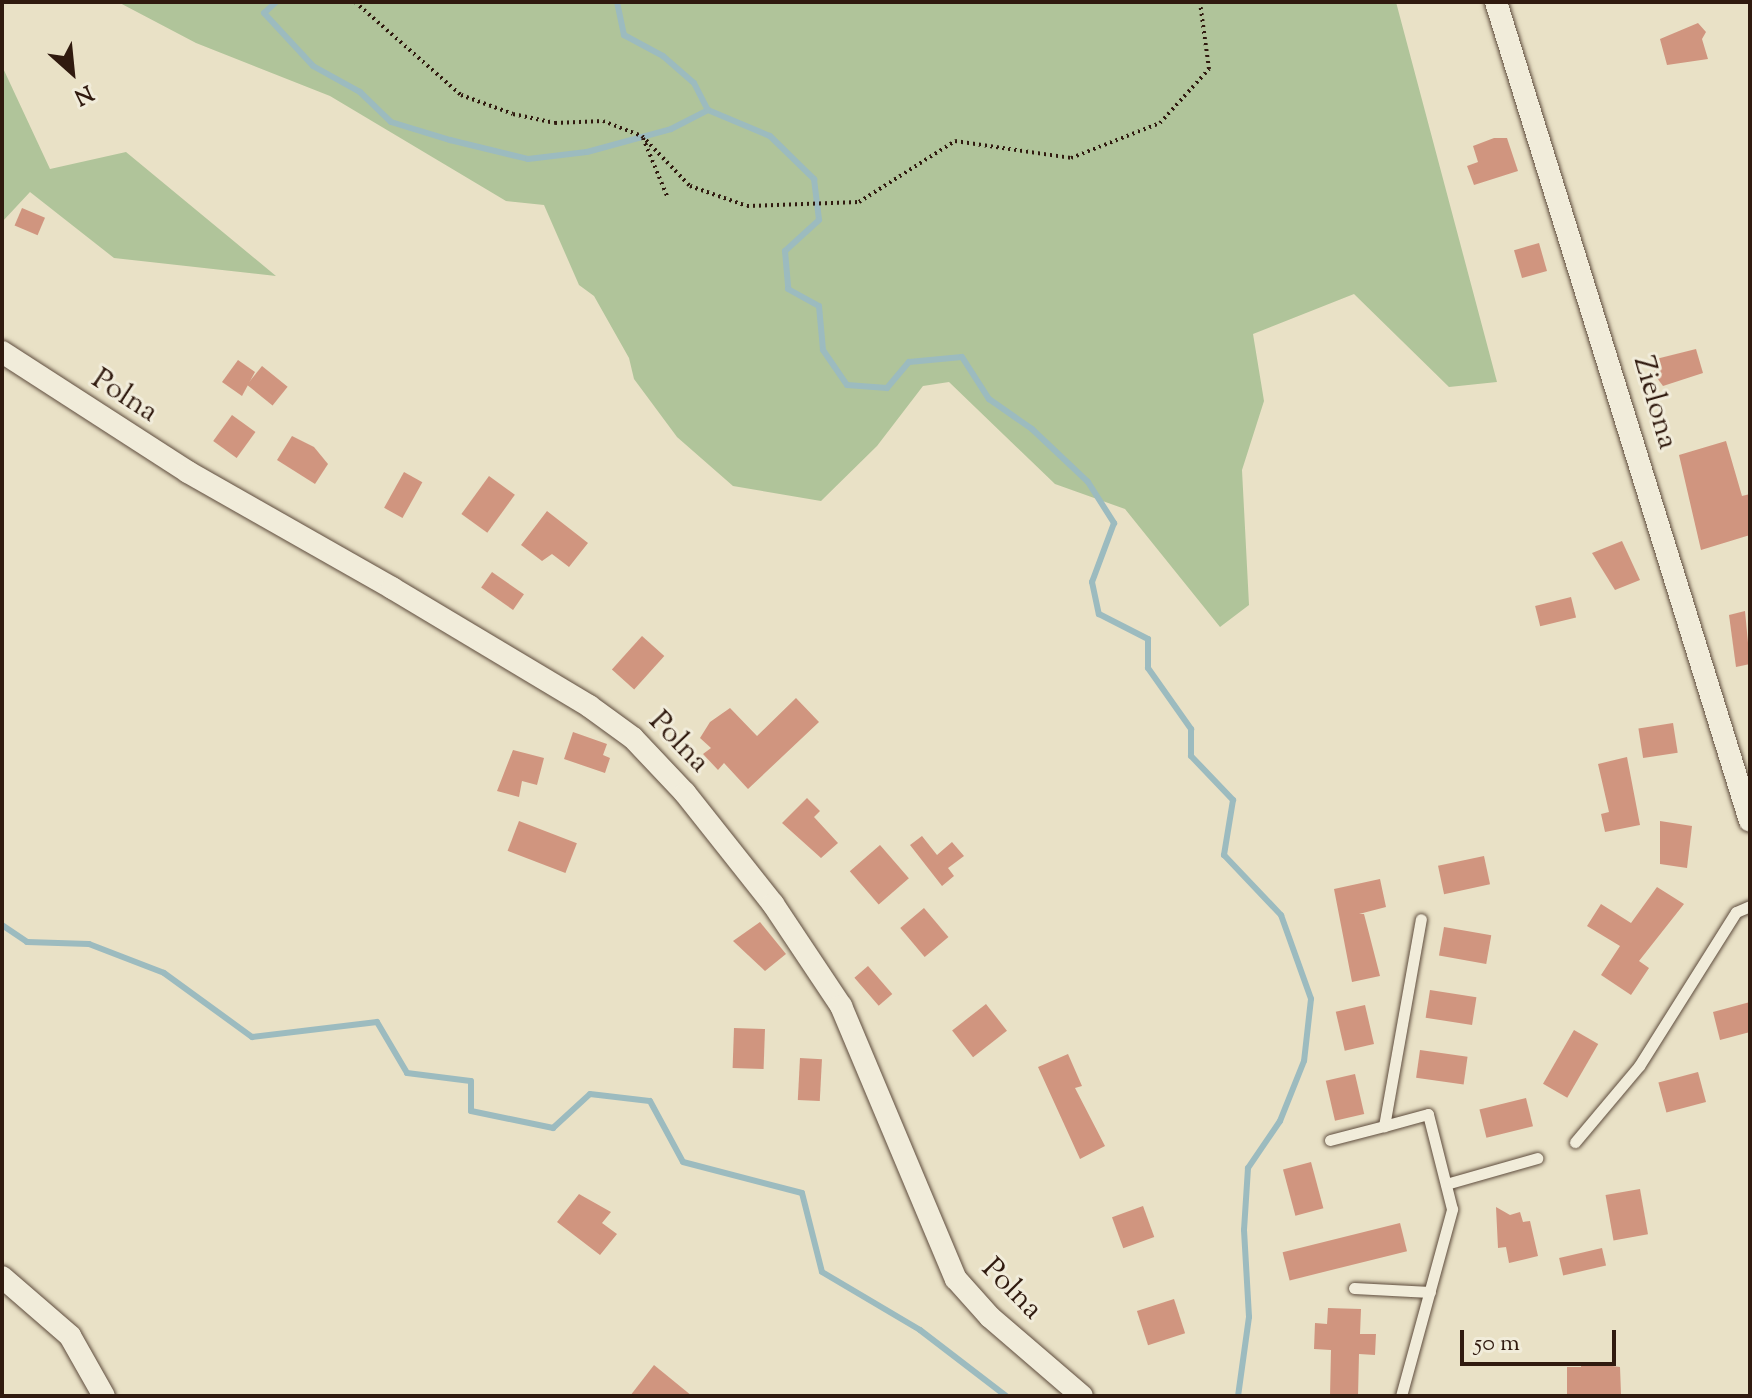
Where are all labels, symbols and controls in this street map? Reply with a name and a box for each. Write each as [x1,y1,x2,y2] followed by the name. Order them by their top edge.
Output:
[32,32,112,112] north arrow
[68,75,98,112] text: N
[1624,352,1684,454] street label: Zielona
[84,362,164,432] street label: Polna
[640,705,716,781] street label: Polna
[973,1252,1049,1328] street label: Polna
[1464,1314,1620,1364] scale bar
[1474,1327,1520,1361] text: 50 m

